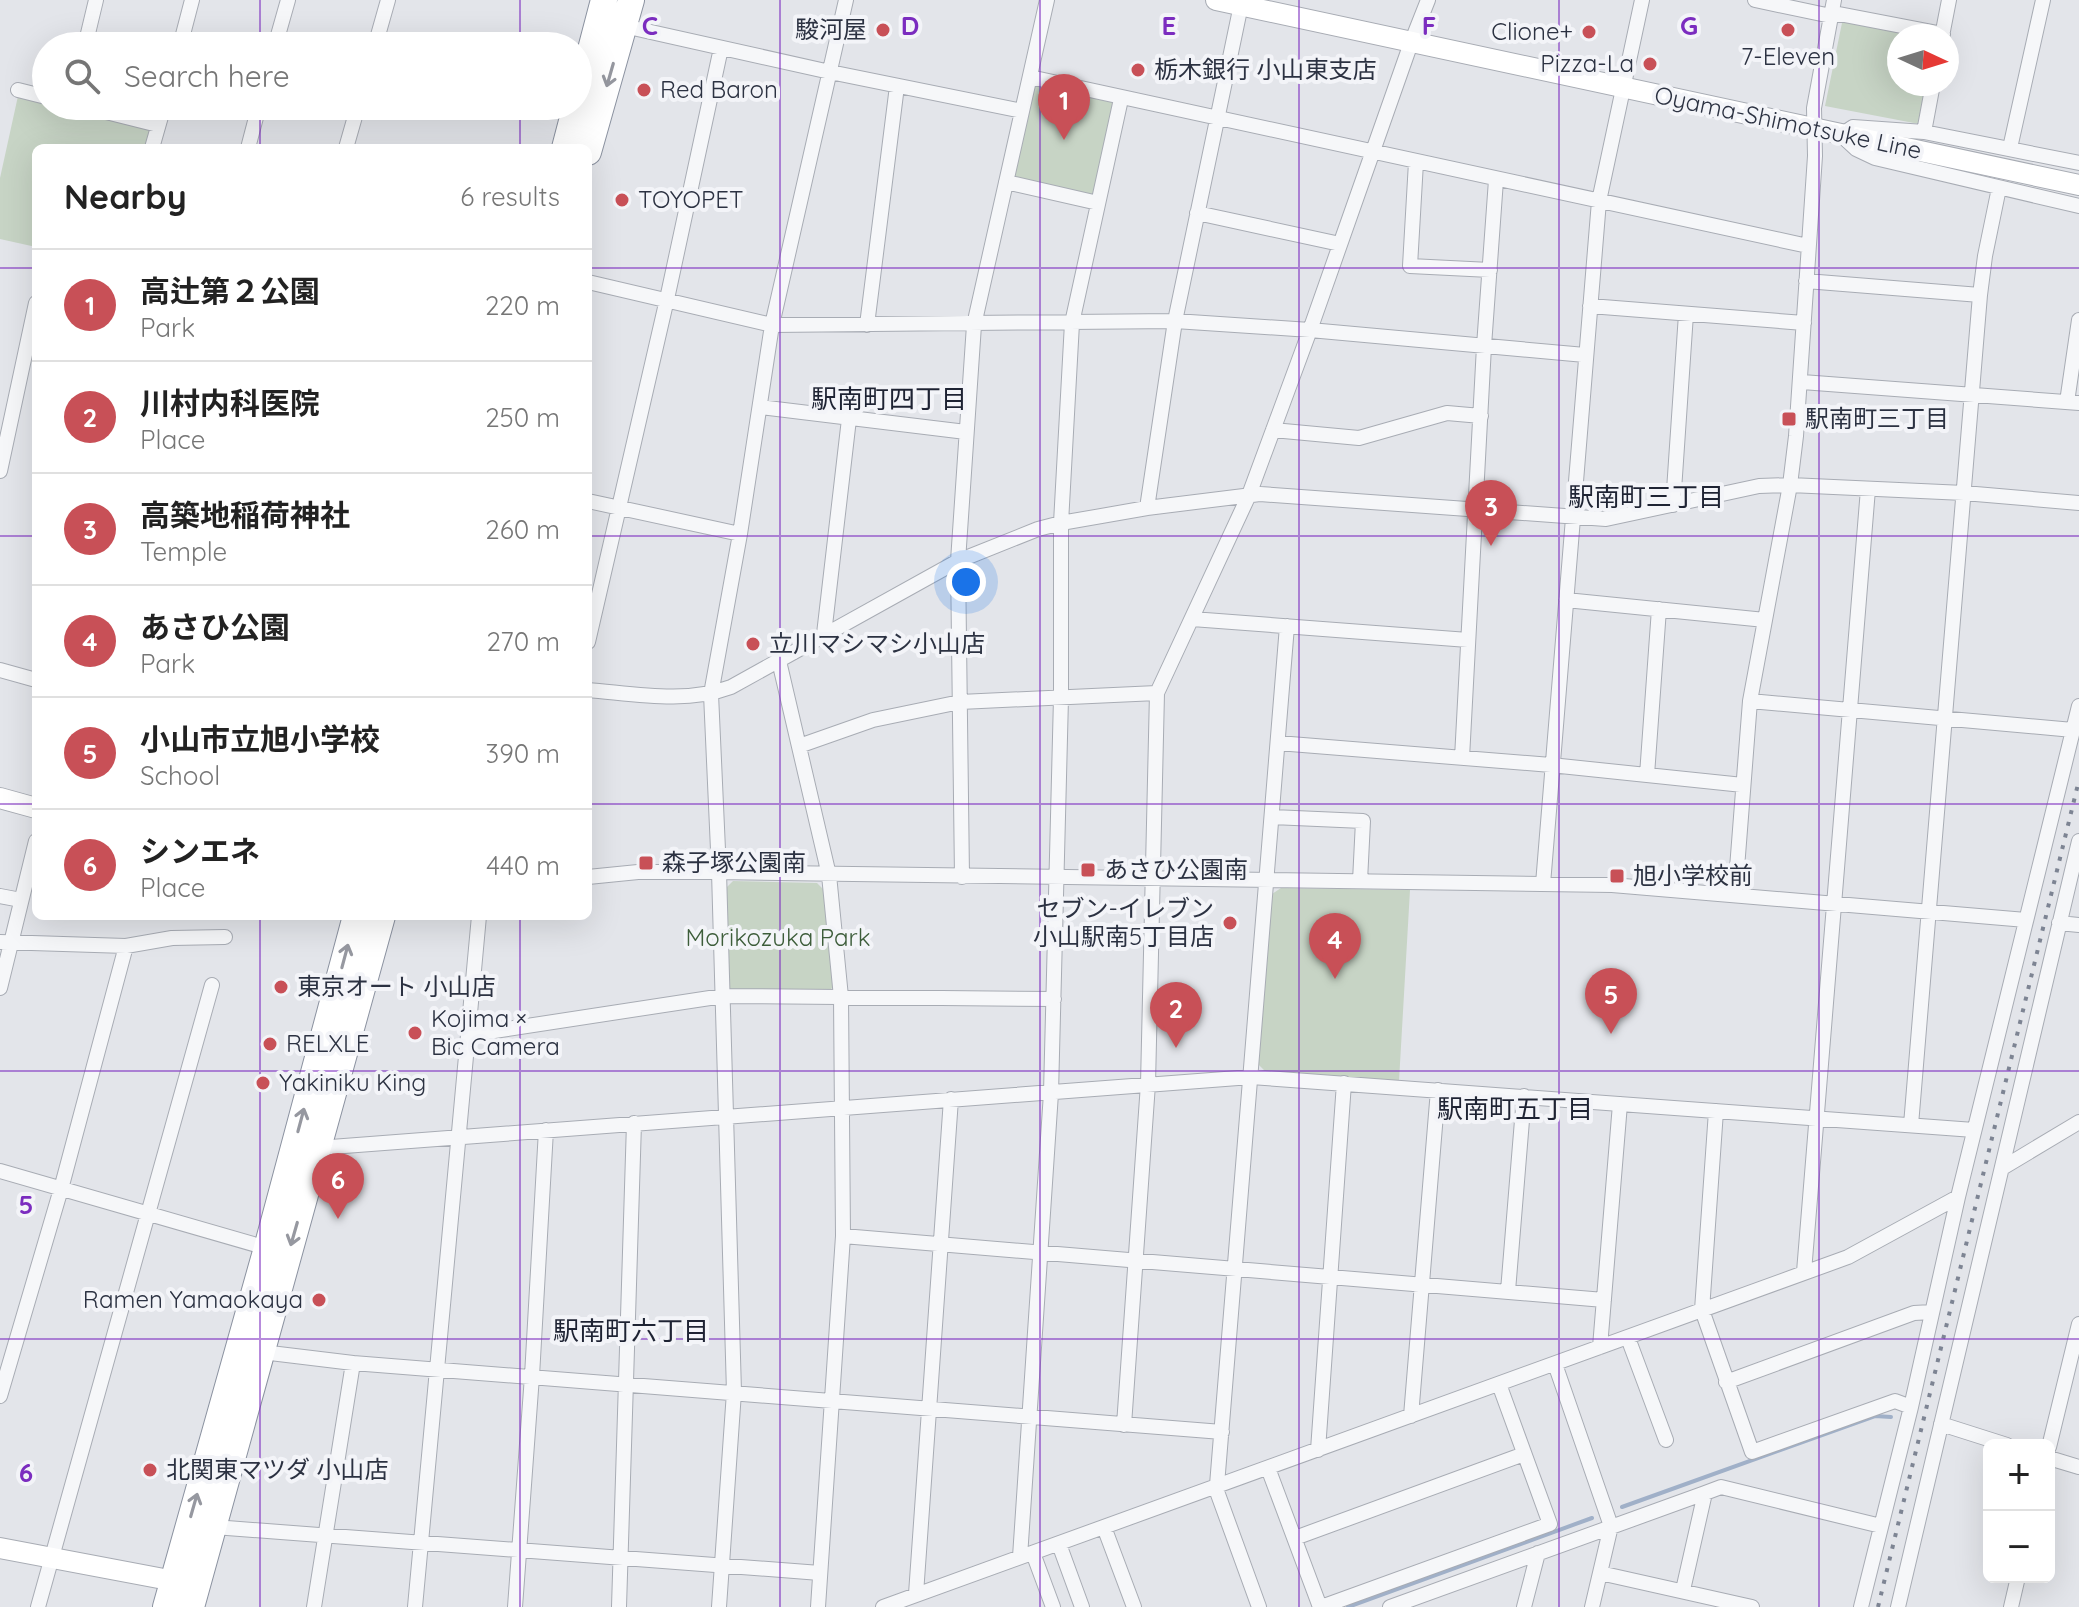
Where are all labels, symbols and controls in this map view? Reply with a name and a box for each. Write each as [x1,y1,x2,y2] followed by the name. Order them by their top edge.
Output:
[642,9,658,42] text: C
[901,9,919,42] text: D
[1162,9,1176,42] text: E
[1422,9,1436,42] text: F
[1680,9,1698,42] text: G
[795,14,867,44] place label: 駿河屋
[1491,16,1573,46] place label: Clione+
[874,21,892,39] marker: 駿河屋
[1779,21,1797,39] marker: 7-Eleven
[1580,23,1598,41] marker: Clione+
[1887,24,1959,96] north arrow
[32,32,592,120] search box
[1741,41,1835,71] place label: 7-Eleven
[1540,48,1634,78] place label: Pizza-La
[60,54,104,98] icon: search
[1154,54,1377,84] place label: 栃木銀行 小山東支店
[1641,55,1659,73] marker: Pizza-La
[124,57,290,95] text: Search here
[1129,61,1147,79] marker: 栃木銀行 小山東支店
[602,62,617,88] one-way arrow
[660,74,778,104] place label: Red Baron
[1038,74,1090,140] pin: 1
[1652,79,1924,165] street label: Oyama-Shimotsuke Line
[635,81,653,99] marker: Red Baron
[64,175,187,218] text: Nearby
[460,180,560,213] text: 6 results
[638,184,743,214] place label: TOYOPET
[613,191,631,209] marker: TOYOPET
[140,272,320,310] text: 高辻第２公園
[85,289,95,322] text: 1
[485,289,560,322] text: 220 m
[140,311,195,344] text: Park
[811,382,967,415] district label: 駅南町四丁目
[140,384,320,422] text: 川村内科医院
[83,401,97,434] text: 2
[485,401,560,434] text: 250 m
[1805,403,1949,433] place label: 駅南町三丁目
[1780,410,1798,428] marker: 駅南町三丁目
[140,423,205,456] text: Place
[1465,480,1517,546] pin: 3
[1568,480,1724,513] district label: 駅南町三丁目
[140,496,350,534] text: 高築地稲荷神社
[83,513,97,546] text: 3
[485,513,560,546] text: 260 m
[140,535,227,568] text: Temple
[946,562,986,602] your location
[140,608,290,646] text: あさひ公園
[82,625,98,658] text: 4
[486,625,560,658] text: 270 m
[769,628,985,658] place label: 立川マシマシ小山店
[744,635,762,653] marker: 立川マシマシ小山店
[140,647,195,680] text: Park
[140,720,380,758] text: 小山市立旭小学校
[83,737,97,770] text: 5
[486,737,560,770] text: 390 m
[140,759,220,792] text: School
[140,832,260,870] text: シンエネ
[662,847,806,877] place label: 森子塚公園南
[83,849,97,882] text: 6
[486,849,560,882] text: 440 m
[637,854,655,872] marker: 森子塚公園南
[1104,854,1248,884] place label: あさひ公園南
[1633,860,1753,890] place label: 旭小学校前
[1079,861,1097,879] marker: あさひ公園南
[1608,867,1626,885] marker: 旭小学校前
[140,871,205,904] text: Place
[1033,893,1214,951] place label: セブン-イレブン 小山駅南5丁目店
[1309,913,1361,979] pin: 4
[1221,914,1239,932] marker: セブン-イレブン 小山駅南5丁目店
[685,922,871,952] park label: Morikozuka Park
[338,943,353,969] one-way arrow
[1585,968,1637,1034] pin: 5
[297,971,496,1001] place label: 東京オート 小山店
[272,978,290,996] marker: 東京オート 小山店
[1150,982,1202,1048] pin: 2
[431,1003,560,1061] place label: Kojima × Bic Camera
[406,1024,424,1042] marker: Kojima × Bic Camera
[286,1028,369,1058] place label: RELXLE
[261,1035,279,1053] marker: RELXLE
[279,1067,426,1097] place label: Yakiniku King
[254,1074,272,1092] marker: Yakiniku King
[1437,1092,1593,1125] district label: 駅南町五丁目
[294,1107,309,1133] one-way arrow
[312,1153,364,1219] pin: 6
[19,1188,33,1221] text: 5
[286,1221,301,1247] one-way arrow
[83,1284,303,1314] place label: Ramen Yamaokaya
[310,1291,328,1309] marker: Ramen Yamaokaya
[553,1314,709,1347] district label: 駅南町六丁目
[1983,1439,2055,1583] map controls
[1983,1439,2055,1511] button: +
[166,1454,389,1484] place label: 北関東マツダ 小山店
[19,1456,33,1489] text: 6
[141,1461,159,1479] marker: 北関東マツダ 小山店
[187,1493,202,1519] one-way arrow
[1983,1511,2055,1583] button: −

